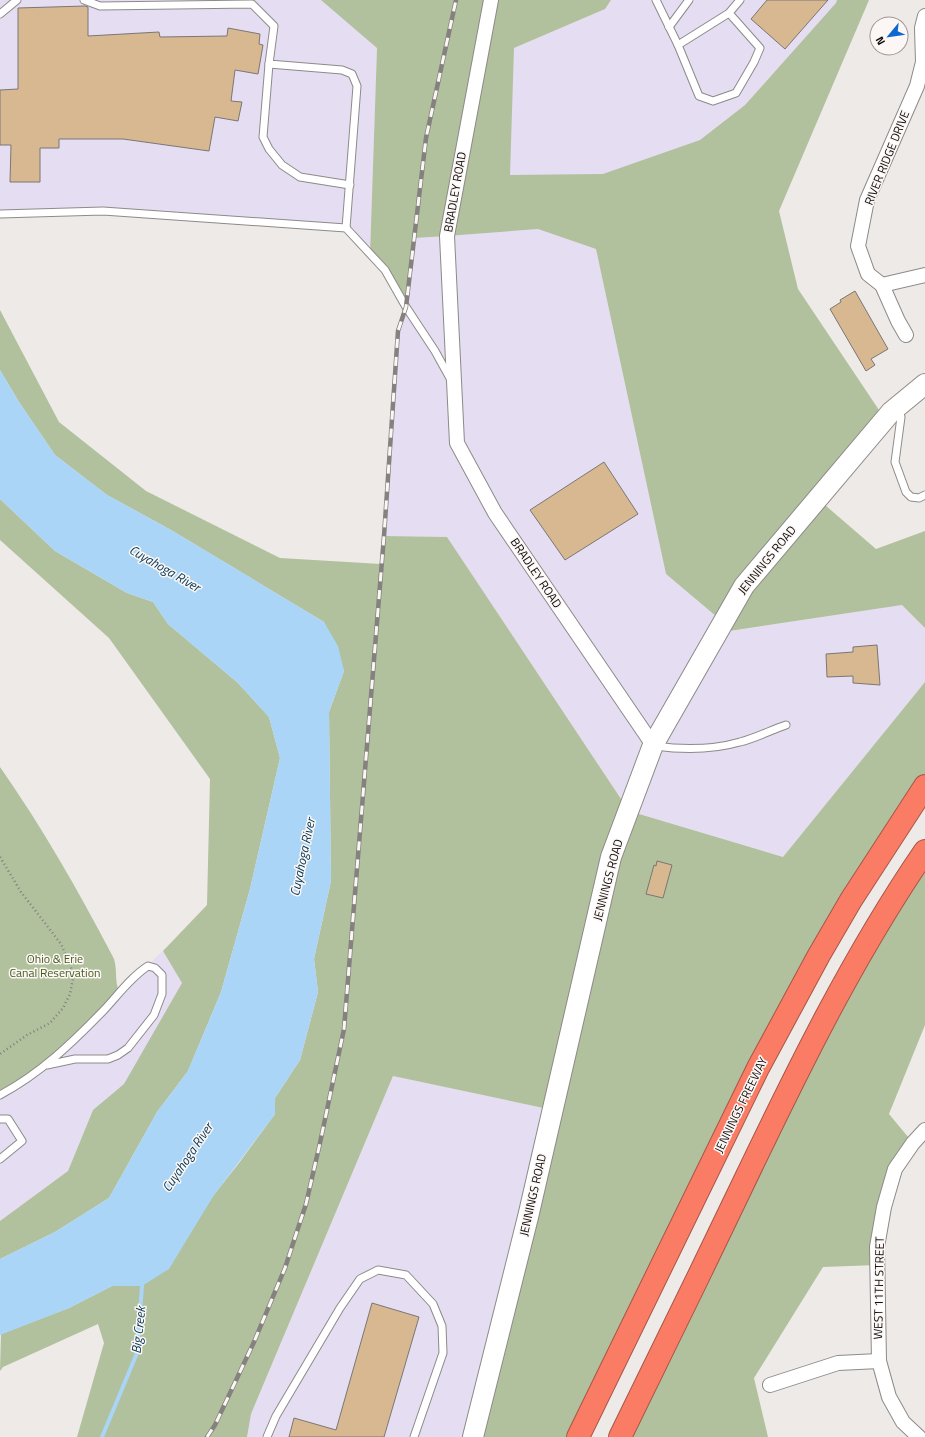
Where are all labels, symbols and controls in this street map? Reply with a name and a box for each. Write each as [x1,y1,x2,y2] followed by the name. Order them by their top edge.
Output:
[869,16,909,56] north arrow
[871,34,889,48] text: N
[859,107,914,208] street label: RIVER RIDGE DRIVE
[438,150,471,234] street label: BRADLEY ROAD
[733,521,801,598] street label: JENNINGS ROAD
[506,534,567,612] street label: BRADLEY ROAD
[126,540,206,597] water label: Cuyahoga River
[284,814,320,898] water label: Cuyahoga River
[587,837,628,923] street label: JENNINGS ROAD
[10,949,100,982] park label: Ohio & Erie Canal Reservation
[709,1053,772,1156] street label: JENNINGS FREEWAY
[157,1117,219,1195] water label: Cuyahoga River
[514,1152,551,1238] street label: JENNINGS ROAD
[868,1236,889,1340] street label: WEST 11TH STREET
[126,1303,151,1355] water label: Big Creek

